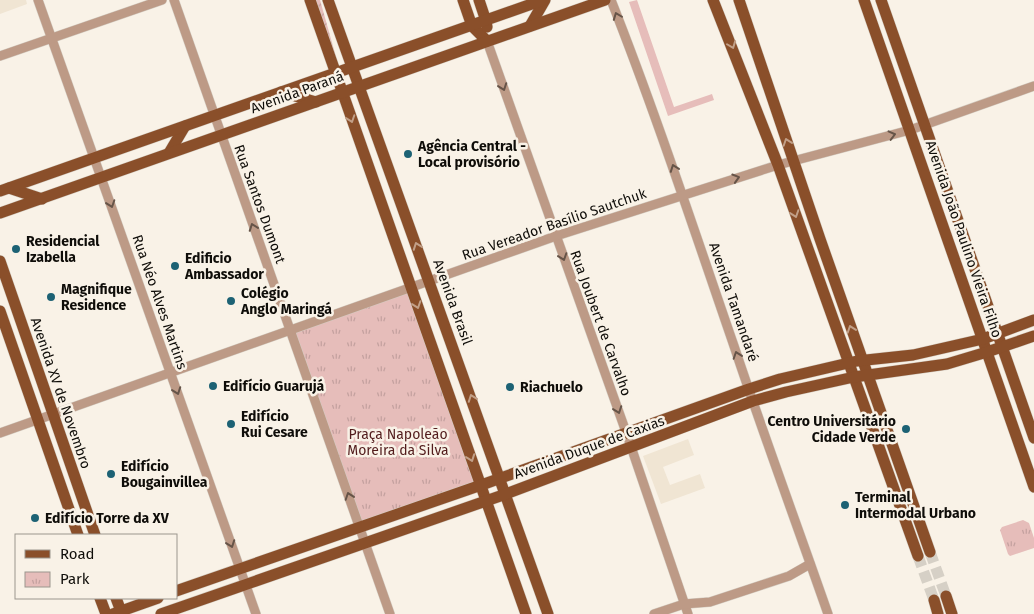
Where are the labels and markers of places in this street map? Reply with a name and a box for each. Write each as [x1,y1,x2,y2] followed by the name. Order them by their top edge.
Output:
[417,138,526,171] place label: Agência Central - Local provisório
[402,148,414,160] marker: Agência Central - Local provisório
[26,233,100,266] place label: Residencial Izabella
[10,243,22,255] marker: Residencial Izabella
[184,250,264,283] place label: Edificio Ambassador
[169,260,181,272] marker: Edificio Ambassador
[61,281,132,314] place label: Magnifique Residence
[240,285,332,318] place label: Colégio Anglo Maringá
[45,291,57,303] marker: Magnifique Residence
[225,295,237,307] marker: Colégio Anglo Maringá
[223,378,325,395] place label: Edifício Guarujá
[520,379,583,396] place label: Riachuelo
[207,380,219,392] marker: Edifício Guarujá
[504,381,516,393] marker: Riachuelo
[241,408,308,441] place label: Edifício Rui Cesare
[768,413,896,446] place label: Centro Universitário Cidade Verde
[225,418,237,430] marker: Edifício Rui Cesare
[900,423,912,435] marker: Centro Universitário Cidade Verde
[121,458,208,491] place label: Edifício Bougainvillea
[105,468,117,480] marker: Edifício Bougainvillea
[855,489,976,522] place label: Terminal Intermodal Urbano
[839,499,851,511] marker: Terminal Intermodal Urbano
[45,510,170,527] place label: Edifício Torre da XV
[29,512,41,524] marker: Edifício Torre da XV

